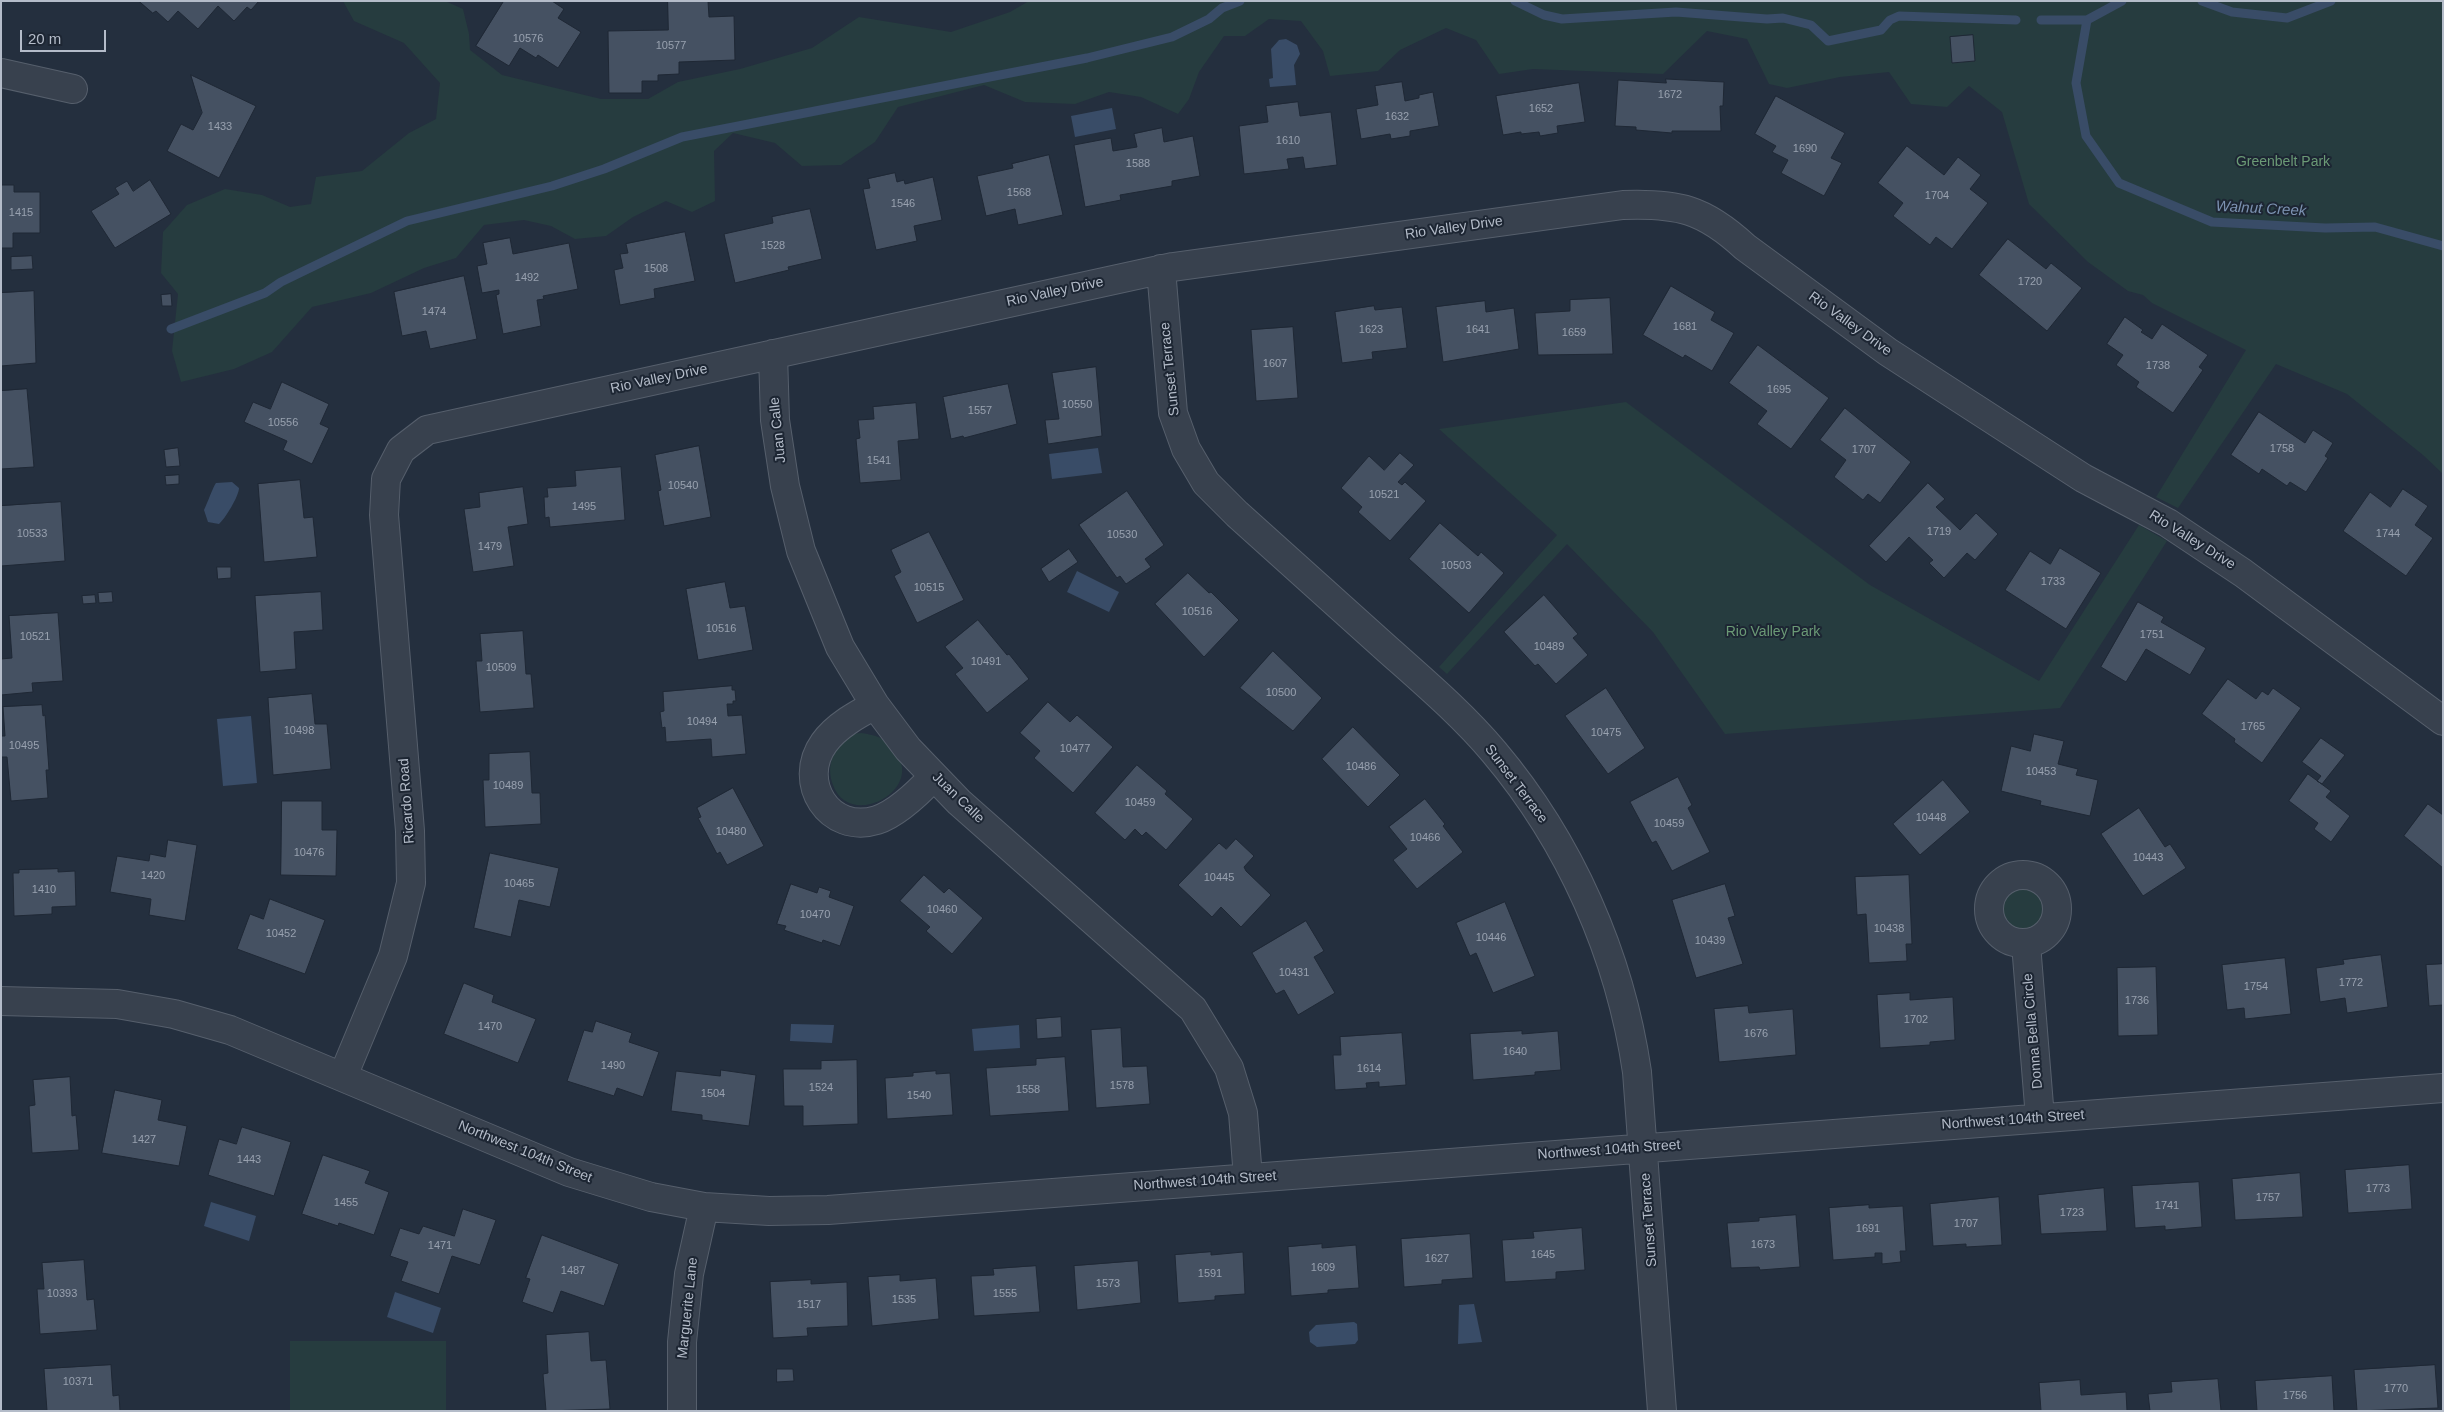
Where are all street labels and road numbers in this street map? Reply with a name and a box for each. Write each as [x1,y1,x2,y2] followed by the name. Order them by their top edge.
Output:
[1404,213,1504,243] street label: Rio Valley Drive
[1005,274,1105,310] street label: Rio Valley Drive
[1805,288,1895,360] street label: Rio Valley Drive
[1157,321,1183,417] street label: Sunset Terrace
[609,361,709,397] street label: Rio Valley Drive
[766,396,790,464] street label: Juan Calle
[2146,507,2238,573] street label: Rio Valley Drive
[1481,741,1551,827] street label: Sunset Terrace
[396,758,418,844] street label: Ricardo Road
[928,769,988,827] street label: Juan Calle
[2020,973,2046,1089] street label: Donna Bella Circle
[1941,1107,2085,1133] street label: Northwest 104th Street
[455,1117,595,1187] street label: Northwest 104th Street
[1537,1137,1681,1163] street label: Northwest 104th Street
[1133,1168,1277,1194] street label: Northwest 104th Street
[1637,1172,1661,1268] street label: Sunset Terrace
[674,1256,702,1360] street label: Marguerite Lane

